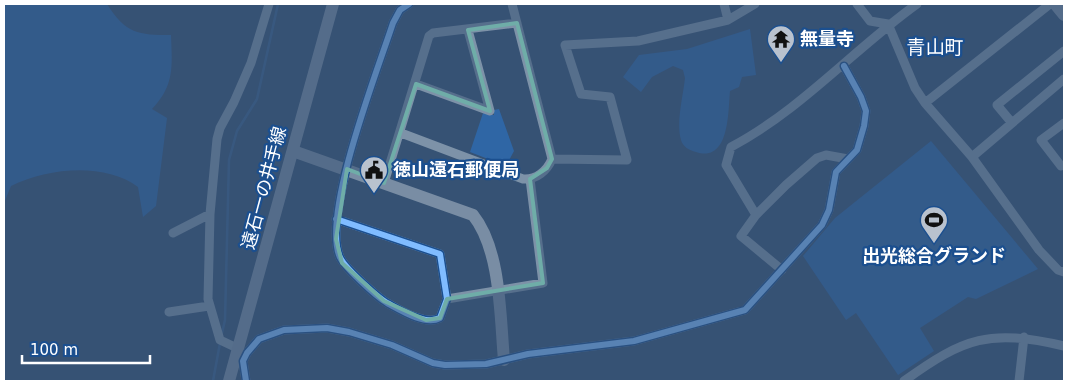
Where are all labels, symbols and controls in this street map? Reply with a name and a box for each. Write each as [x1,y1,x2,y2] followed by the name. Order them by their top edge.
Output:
[766,24,796,63] temple icon: 無量寺
[800,28,854,49] place label: 無量寺
[906,36,964,58] district label: 青山町
[237,124,290,251] street label: 遠石一の井手線
[359,155,389,194] public building icon: 徳山遠石郵便局
[393,159,519,180] place label: 徳山遠石郵便局
[919,205,949,244] sports icon: 出光総合グランド
[862,245,1006,266] place label: 出光総合グランド
[22,332,150,364] scale bar
[30,341,78,359] text: 100 m

